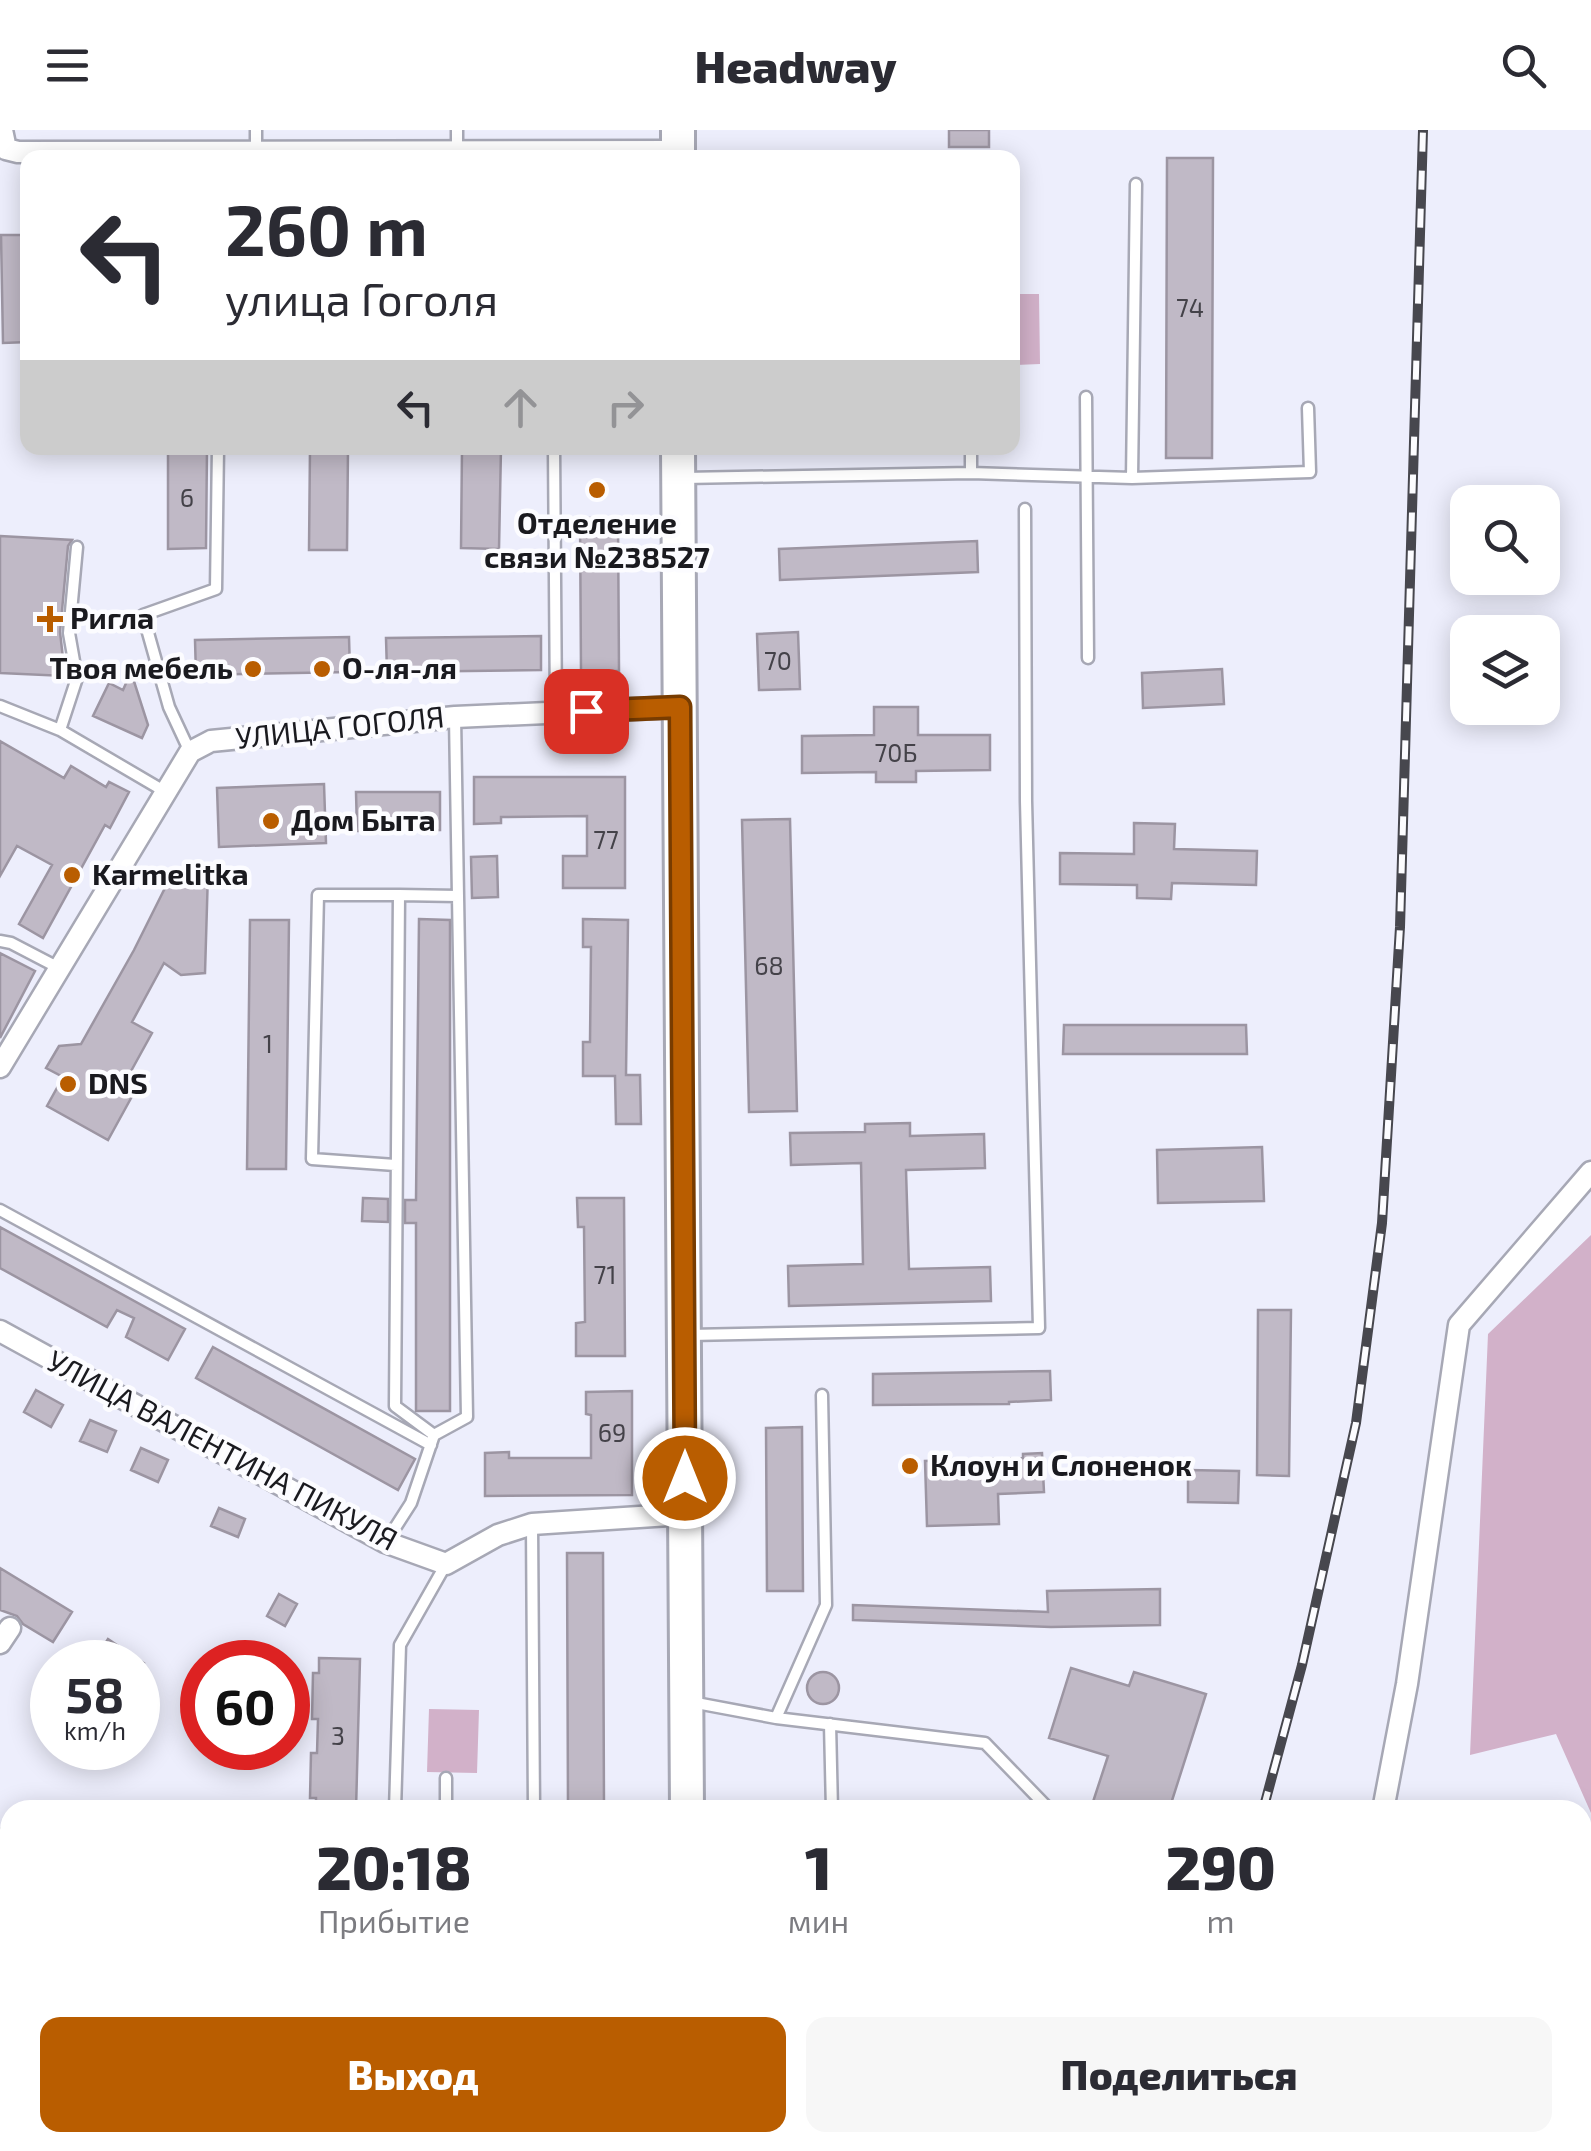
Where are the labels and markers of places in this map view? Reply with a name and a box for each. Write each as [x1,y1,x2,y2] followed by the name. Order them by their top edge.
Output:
[586,479,608,501] marker: Отделение связи №238527
[484,504,710,574] place label: Отделение связи №238527
[70,599,154,635] place label: Ригла
[39,608,61,630] marker: Ригла
[49,649,233,685] place label: Твоя мебель
[342,649,457,685] place label: О-ля-ля
[242,658,264,680] marker: Твоя мебель
[311,658,333,680] marker: О-ля-ля
[544,669,629,754] pin
[291,801,436,837] place label: Дом Быта
[260,810,282,832] marker: Дом Быта
[92,855,249,891] place label: Karmelitka
[61,864,83,886] marker: Karmelitka
[88,1064,148,1100] place label: DNS
[57,1073,79,1095] marker: DNS
[930,1446,1192,1483] place label: Клоун и Слоненок
[899,1455,921,1477] marker: Клоун и Слоненок

